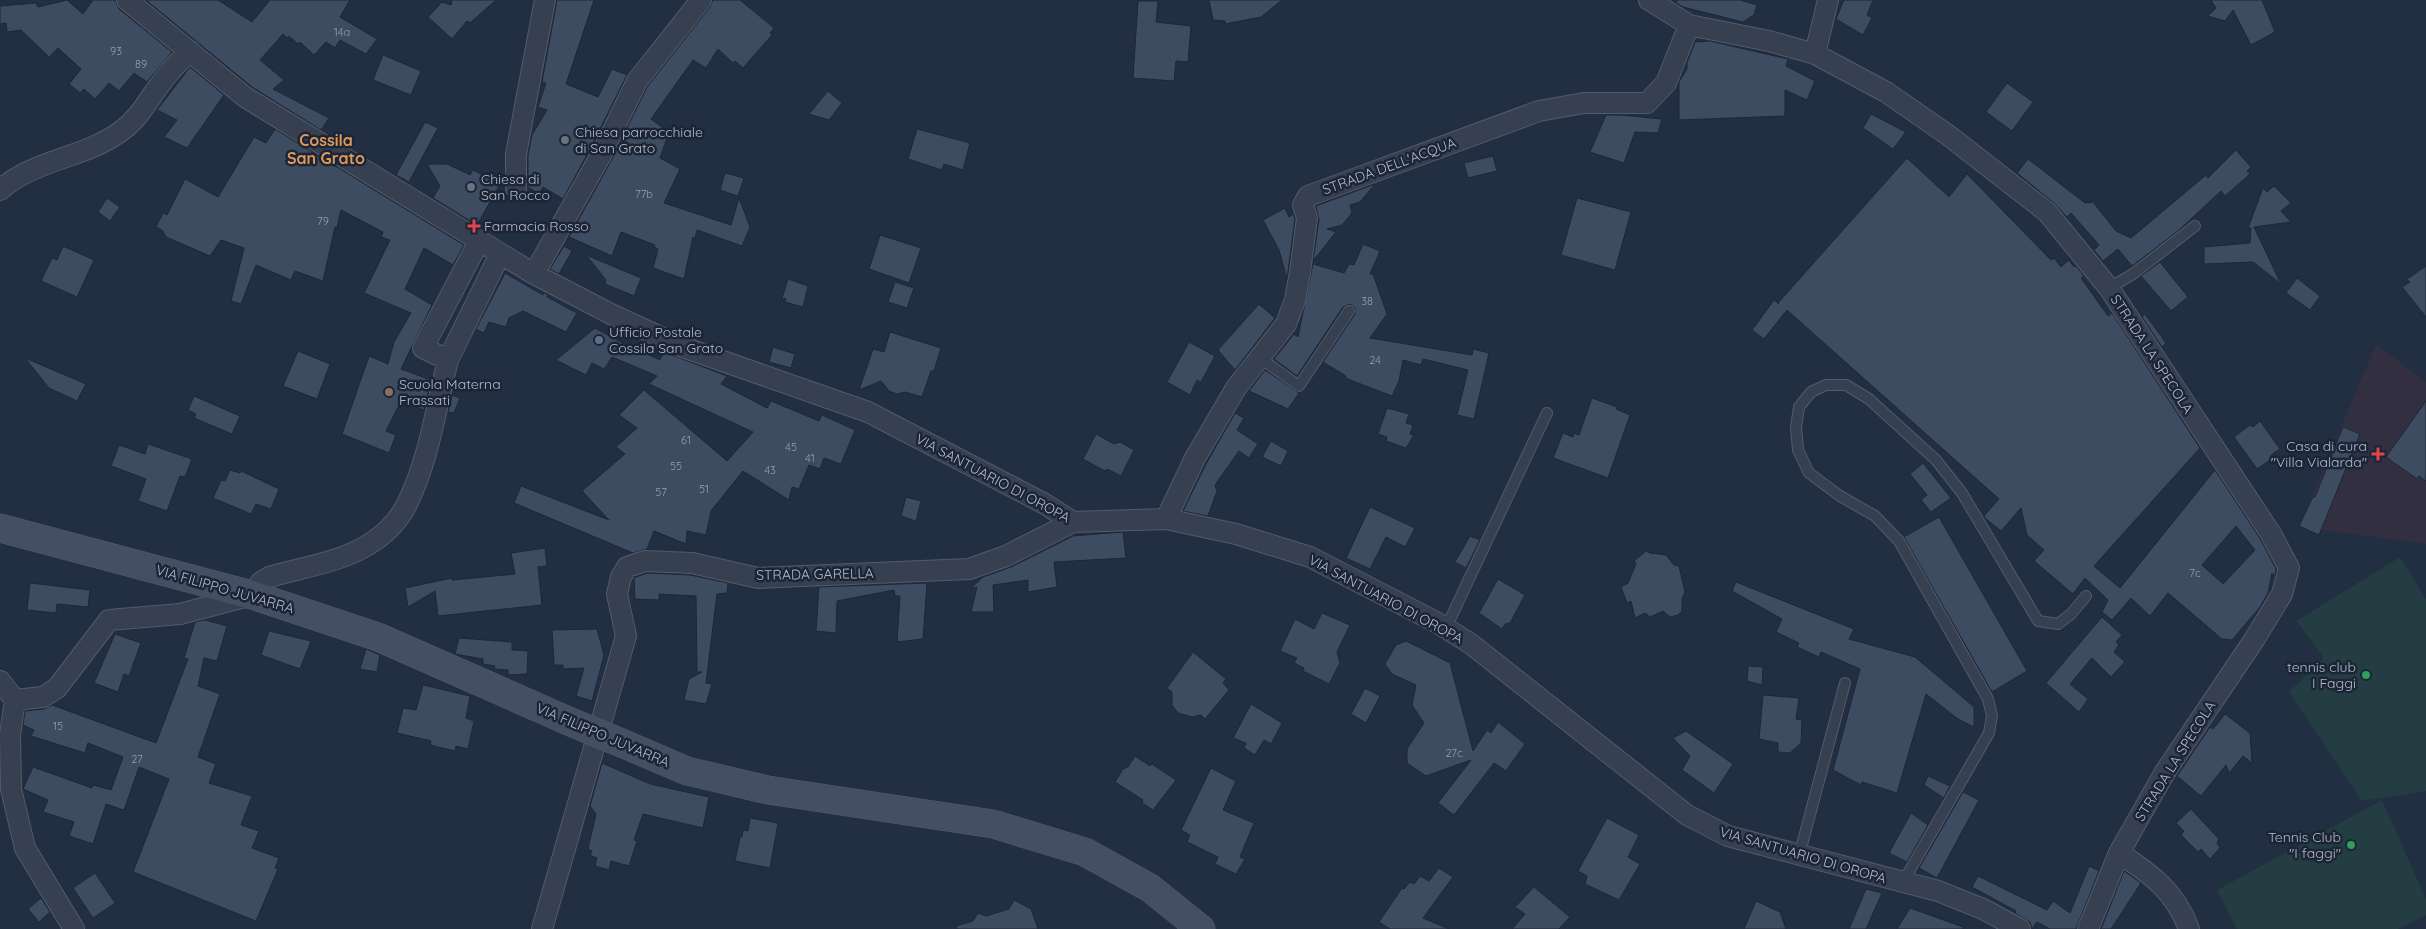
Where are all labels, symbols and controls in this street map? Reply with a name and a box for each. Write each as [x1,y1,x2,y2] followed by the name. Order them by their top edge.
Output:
[334,25,350,39] house number: 14a
[110,44,122,58] house number: 93
[135,57,147,71] house number: 89
[575,123,703,157] place label: Chiesa parrocchiale di San Grato
[287,130,365,168] district label: Cossila San Grato
[1320,133,1458,199] street label: STRADA DELL'ACQUA
[559,134,571,146] marker: Chiesa parrocchiale di San Grato
[481,170,550,204] place label: Chiesa di San Rocco
[465,181,477,193] marker: Chiesa di San Rocco
[635,187,653,201] house number: 77b
[317,214,329,228] house number: 79
[484,217,589,235] place label: Farmacia Rosso
[468,220,480,232] marker: Farmacia Rosso
[2107,291,2197,417] street label: STRADA LA SPECOLA
[1361,294,1373,308] house number: 38
[609,323,723,357] place label: Ufficio Postale Cossila San Grato
[593,334,605,346] marker: Ufficio Postale Cossila San Grato
[1369,353,1381,367] house number: 24
[399,375,501,409] place label: Scuola Materna Frassati
[383,386,395,398] marker: Scuola Materna Frassati
[913,430,1073,526] street label: VIA SANTUARIO DI OROPA
[681,433,691,447] house number: 61
[2271,437,2367,471] place label: Casa di cura "Villa Vialarda"
[785,440,797,454] house number: 45
[2371,447,2385,461] marker: Casa di cura "Villa Vialarda"
[805,451,815,465] house number: 41
[670,459,682,473] house number: 55
[764,463,776,477] house number: 43
[699,482,709,496] house number: 51
[655,485,667,499] house number: 57
[1306,551,1466,647] street label: VIA SANTUARIO DI OROPA
[154,561,296,617] street label: VIA FILIPPO JUVARRA
[756,564,874,584] street label: STRADA GARELLA
[2189,566,2201,580] house number: 7c
[2287,658,2356,692] place label: tennis club I Faggi
[2360,669,2372,681] marker: tennis club I Faggi
[2131,697,2219,825] street label: STRADA LA SPECOLA
[534,699,672,771] street label: VIA FILIPPO JUVARRA
[53,719,63,733] house number: 15
[1445,746,1463,760] house number: 27c
[131,752,143,766] house number: 27
[1718,823,1888,887] street label: VIA SANTUARIO DI OROPA
[2268,828,2341,862] place label: Tennis Club "I faggi"
[2345,839,2357,851] marker: Tennis Club "I faggi"

